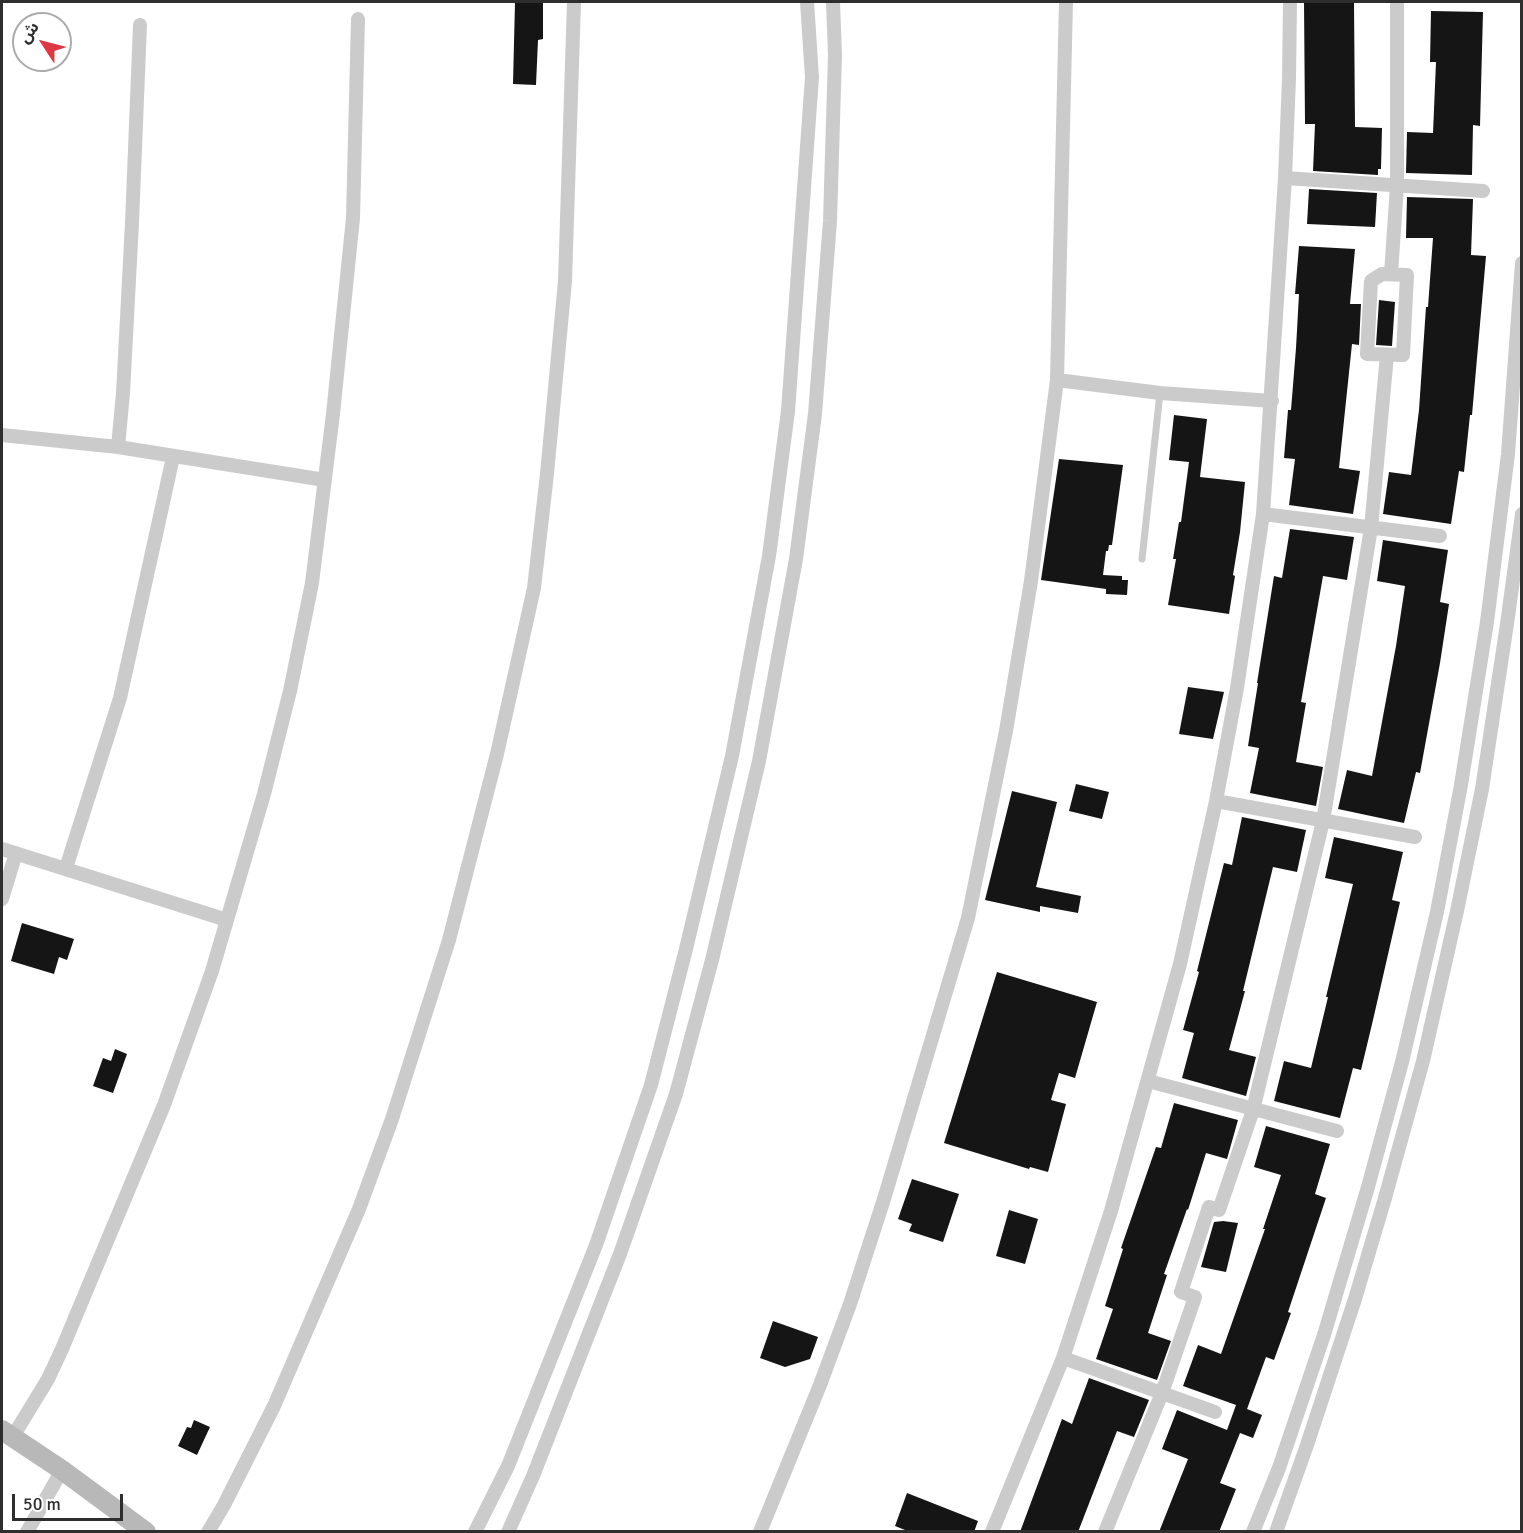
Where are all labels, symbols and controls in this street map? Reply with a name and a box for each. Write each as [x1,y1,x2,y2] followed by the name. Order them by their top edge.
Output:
[12,12,72,72] north arrow
[15,18,44,47] text: ش
[15,1482,126,1520] scale bar
[23,1493,61,1515] text: 50 m

